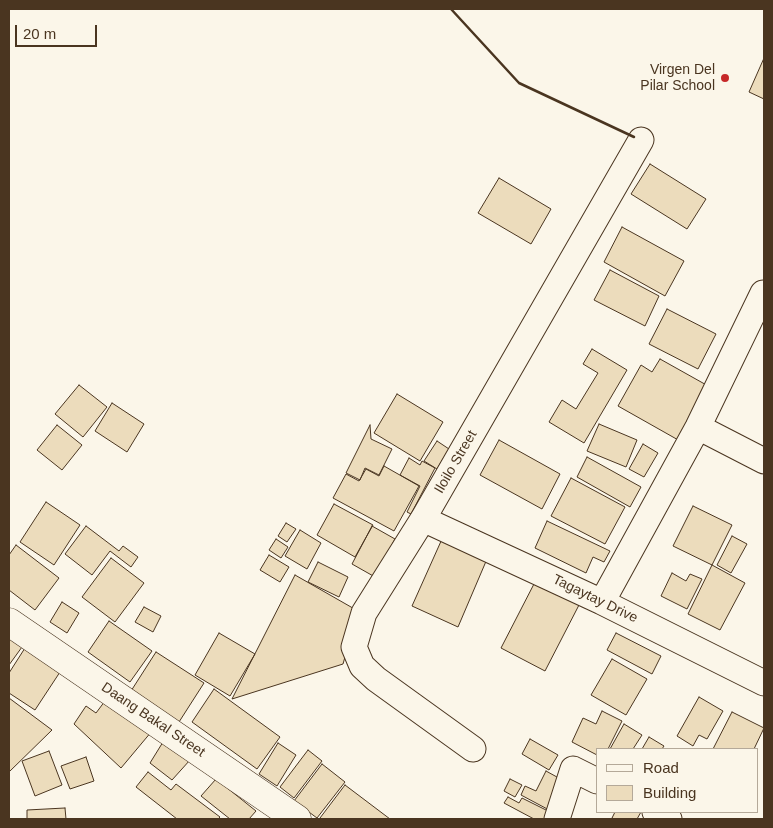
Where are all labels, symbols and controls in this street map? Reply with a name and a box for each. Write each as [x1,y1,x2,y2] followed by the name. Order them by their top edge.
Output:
[18,15,100,47] scale bar
[23,25,56,42] text: 20 m
[640,62,715,94] place label: Virgen Del Pilar School
[719,72,731,84] marker: Virgen Del Pilar School
[431,427,481,497] street label: Iloilo Street
[550,571,640,627] street label: Tagaytay Drive
[98,679,208,761] street label: Daang Bakal Street
[596,748,758,813] legend
[643,759,679,776] text: Road
[643,784,696,801] text: Building

